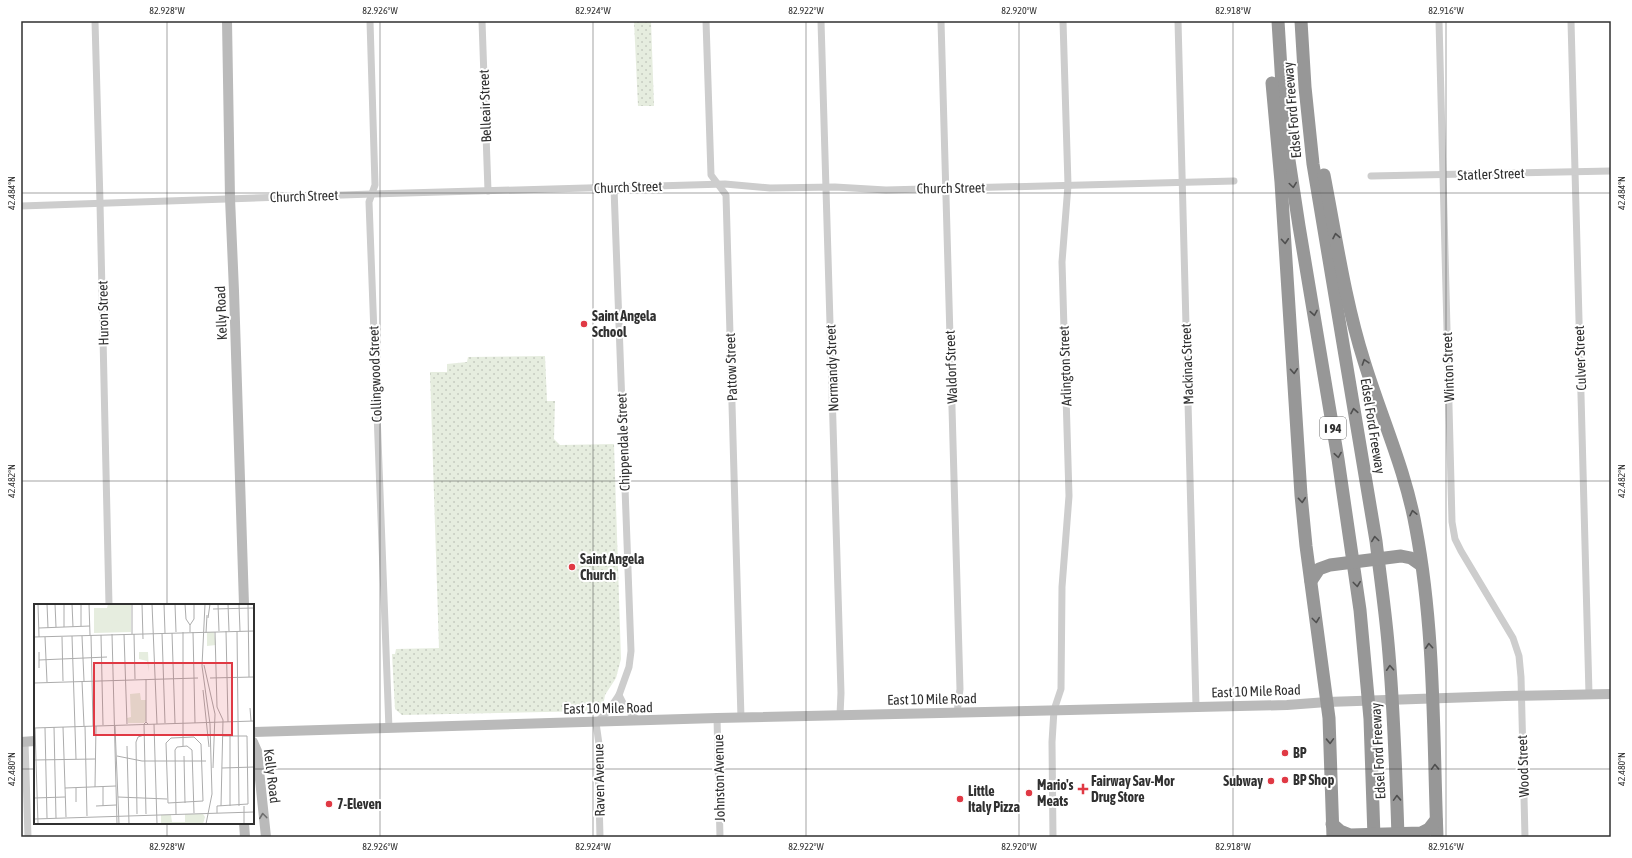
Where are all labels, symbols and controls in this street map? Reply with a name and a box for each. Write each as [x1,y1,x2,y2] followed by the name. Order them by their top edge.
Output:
[149,5,185,16] text: 82.928°W
[362,5,398,16] text: 82.926°W
[575,5,611,16] text: 82.924°W
[788,5,824,16] text: 82.922°W
[1001,5,1037,16] text: 82.920°W
[1215,5,1251,16] text: 82.918°W
[1428,5,1464,16] text: 82.916°W
[1280,61,1304,159] street label: Edsel Ford Freeway
[476,69,494,143] street label: Belleair Street
[1457,165,1525,183] street label: Statler Street
[6,176,17,210] text: 42.484°N
[1616,176,1627,210] text: 42.484°N
[593,178,663,196] street label: Church Street
[917,179,985,197] street label: Church Street
[1288,182,1297,188] one-way arrow
[269,187,339,205] street label: Church Street
[1332,233,1340,239] one-way arrow
[1280,238,1289,244] one-way arrow
[94,280,112,346] street label: Huron Street
[212,285,230,341] street label: Kelly Road
[592,308,657,340] place label: Saint Angela School
[1309,310,1317,317] one-way arrow
[579,319,589,329] marker: Saint Angela School
[1178,323,1196,405] street label: Mackinac Street
[822,324,842,412] street label: Normandy Street
[365,325,385,423] street label: Collingwood Street
[1056,325,1074,407] street label: Arlington Street
[1571,325,1589,391] street label: Culver Street
[942,330,960,404] street label: Waldorf Street
[1439,332,1457,402] street label: Winton Street
[722,333,740,401] street label: Pattow Street
[1361,359,1369,366] one-way arrow
[1289,368,1298,374] one-way arrow
[1358,377,1388,475] street label: Edsel Ford Freeway
[613,393,633,491] street label: Chippendale Street
[1351,408,1359,414] one-way arrow
[1320,417,1346,439] road number: I 94
[1333,452,1342,459] one-way arrow
[6,464,17,498] text: 42.482°N
[1616,464,1627,498] text: 42.482°N
[1297,497,1306,503] one-way arrow
[1409,509,1417,516] one-way arrow
[1371,536,1380,542] one-way arrow
[580,551,645,583] place label: Saint Angela Church
[567,562,577,572] marker: Saint Angela Church
[1352,581,1361,587] one-way arrow
[34,604,254,824] inset map
[1311,617,1320,623] one-way arrow
[1425,643,1434,649] one-way arrow
[1385,665,1394,671] one-way arrow
[1211,681,1301,701] street label: East 10 Mile Road
[887,690,977,708] street label: East 10 Mile Road
[563,699,653,717] street label: East 10 Mile Road
[1367,702,1389,800] street label: Edsel Ford Freeway
[710,734,728,822] street label: Johnston Avenue
[1514,735,1532,797] street label: Wood Street
[1326,738,1334,744] one-way arrow
[590,743,608,817] street label: Raven Avenue
[1293,745,1307,761] place label: BP
[261,748,283,804] street label: Kelly Road
[1280,748,1290,758] marker: BP
[6,752,17,786] text: 42.480°N
[1616,752,1627,786] text: 42.480°N
[1430,764,1439,770] one-way arrow
[1293,772,1335,788] place label: BP Shop
[1091,773,1175,805] place label: Fairway Sav-Mor Drug Store
[1223,773,1263,789] place label: Subway
[1280,775,1290,785] marker: BP Shop
[1266,776,1276,786] marker: Subway
[1037,777,1074,809] place label: Mario's Meats
[968,783,1020,815] place label: Little Italy Pizza
[1078,784,1088,794] marker: Fairway Sav-Mor Drug Store
[1024,788,1034,798] marker: Mario's Meats
[955,794,965,804] marker: Little Italy Pizza
[1393,795,1401,801] one-way arrow
[337,796,382,812] place label: 7-Eleven
[324,799,334,809] marker: 7-Eleven
[259,813,268,820] one-way arrow
[149,841,185,852] text: 82.928°W
[362,841,398,852] text: 82.926°W
[575,841,611,852] text: 82.924°W
[788,841,824,852] text: 82.922°W
[1001,841,1037,852] text: 82.920°W
[1215,841,1251,852] text: 82.918°W
[1428,841,1464,852] text: 82.916°W

